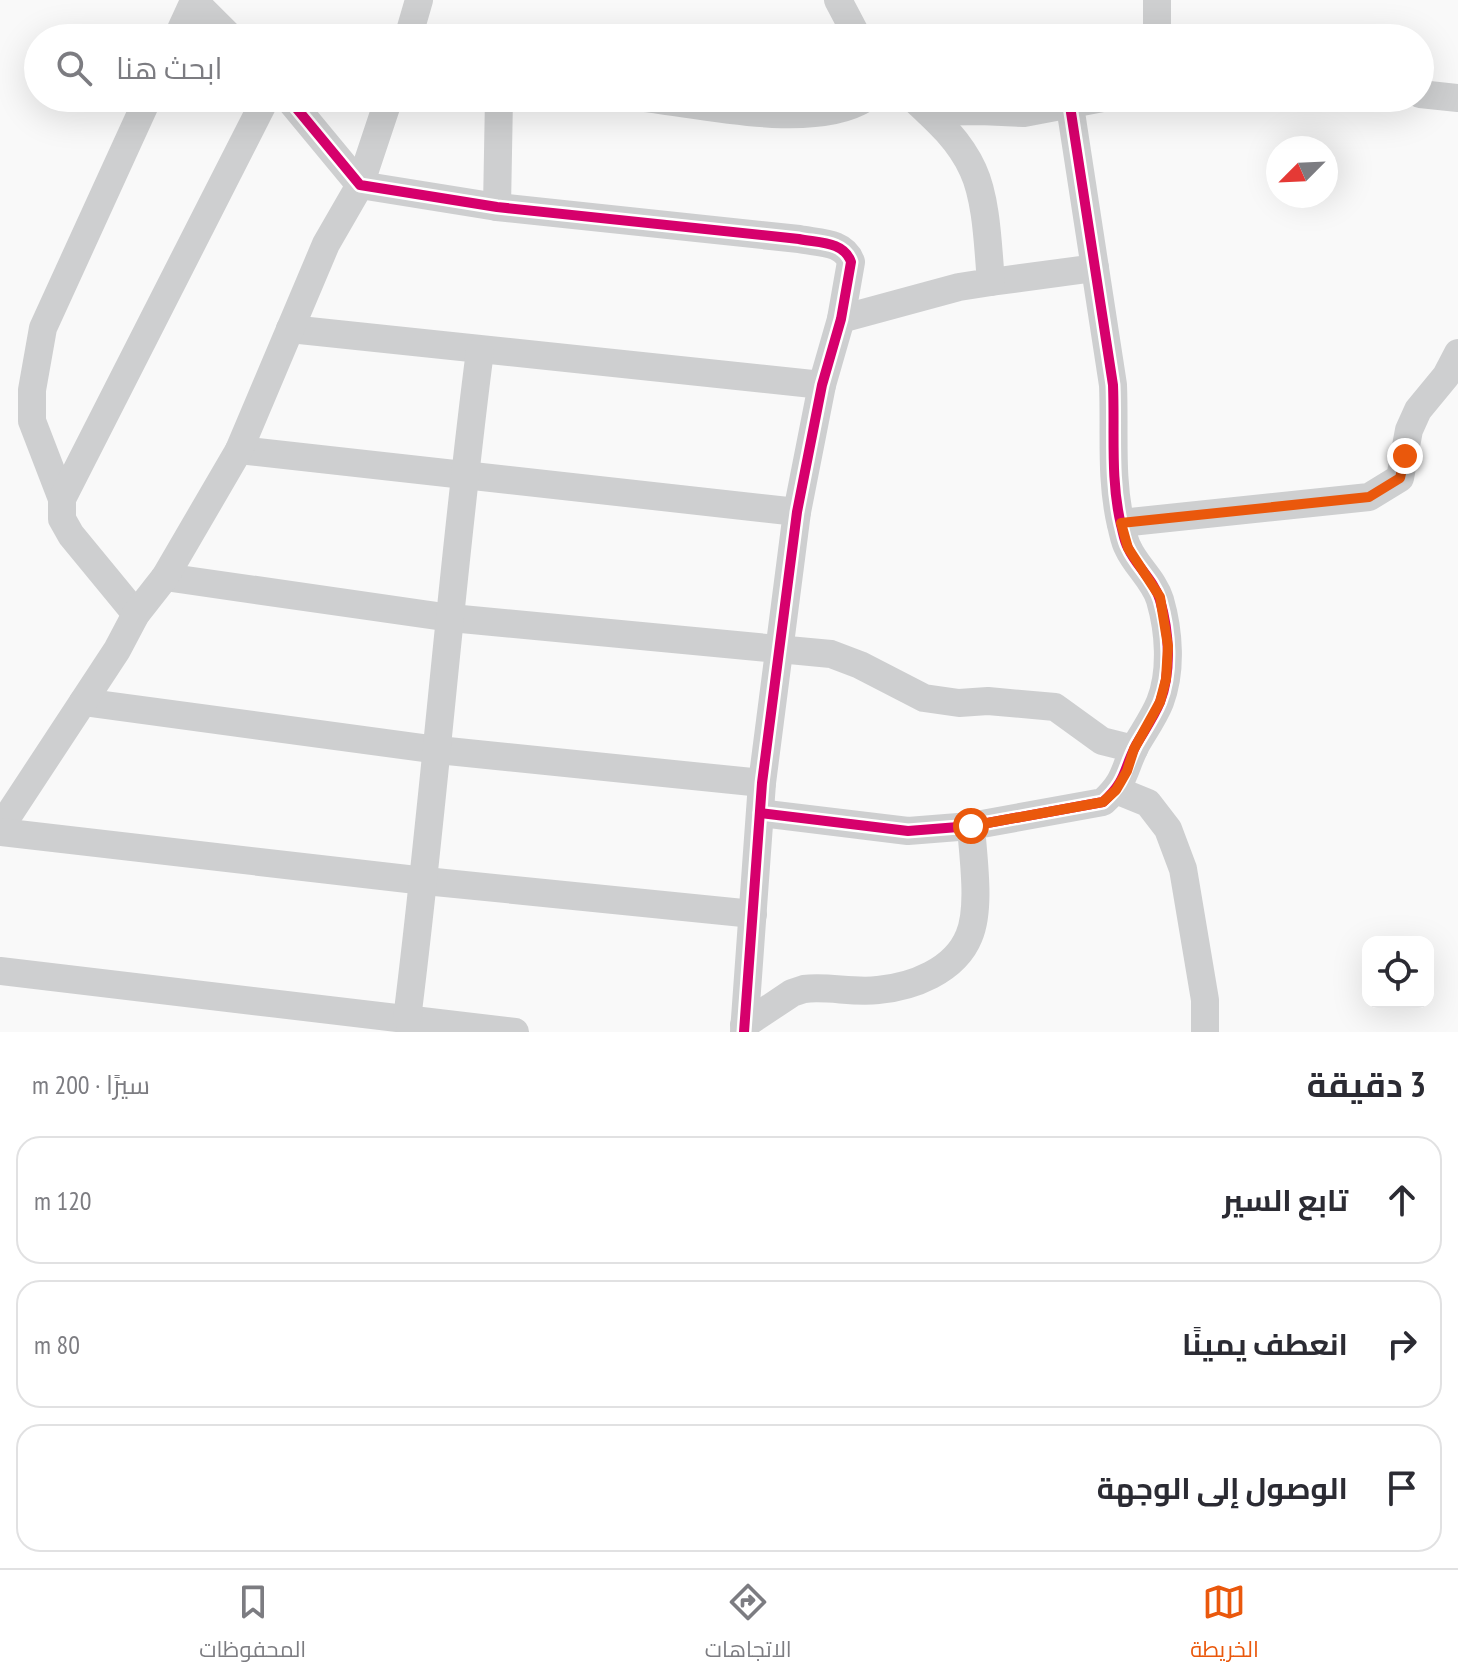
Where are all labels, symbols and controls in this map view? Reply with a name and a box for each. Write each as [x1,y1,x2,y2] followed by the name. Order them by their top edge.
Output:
[24,24,1434,112] search box
[52,46,96,90] icon: search
[116,48,223,87] text: ابحث هنا
[1266,136,1338,208] north arrow
[1387,438,1423,474] route end
[953,808,989,844] route start
[1362,936,1434,1008] map controls
[1362,936,1434,1008] button: locate
[1307,1062,1426,1106] text: 3 دقيقة
[32,1068,150,1101] text: سيرًا · 200 m
[1380,1178,1424,1222] icon: ahead
[1223,1180,1348,1219] text: تابع السير
[34,1184,92,1217] text: 120 m
[1380,1322,1424,1366] icon: right
[1182,1324,1348,1363] text: انعطف يمينًا
[34,1328,80,1361] text: 80 m
[1380,1466,1424,1510] icon: arrive
[1097,1468,1348,1507] text: الوصول إلى الوجهة
[199,1580,306,1670] tab: المحفوظات
[705,1580,792,1670] tab: الاتجاهات
[1190,1580,1259,1670] tab: الخريطة

